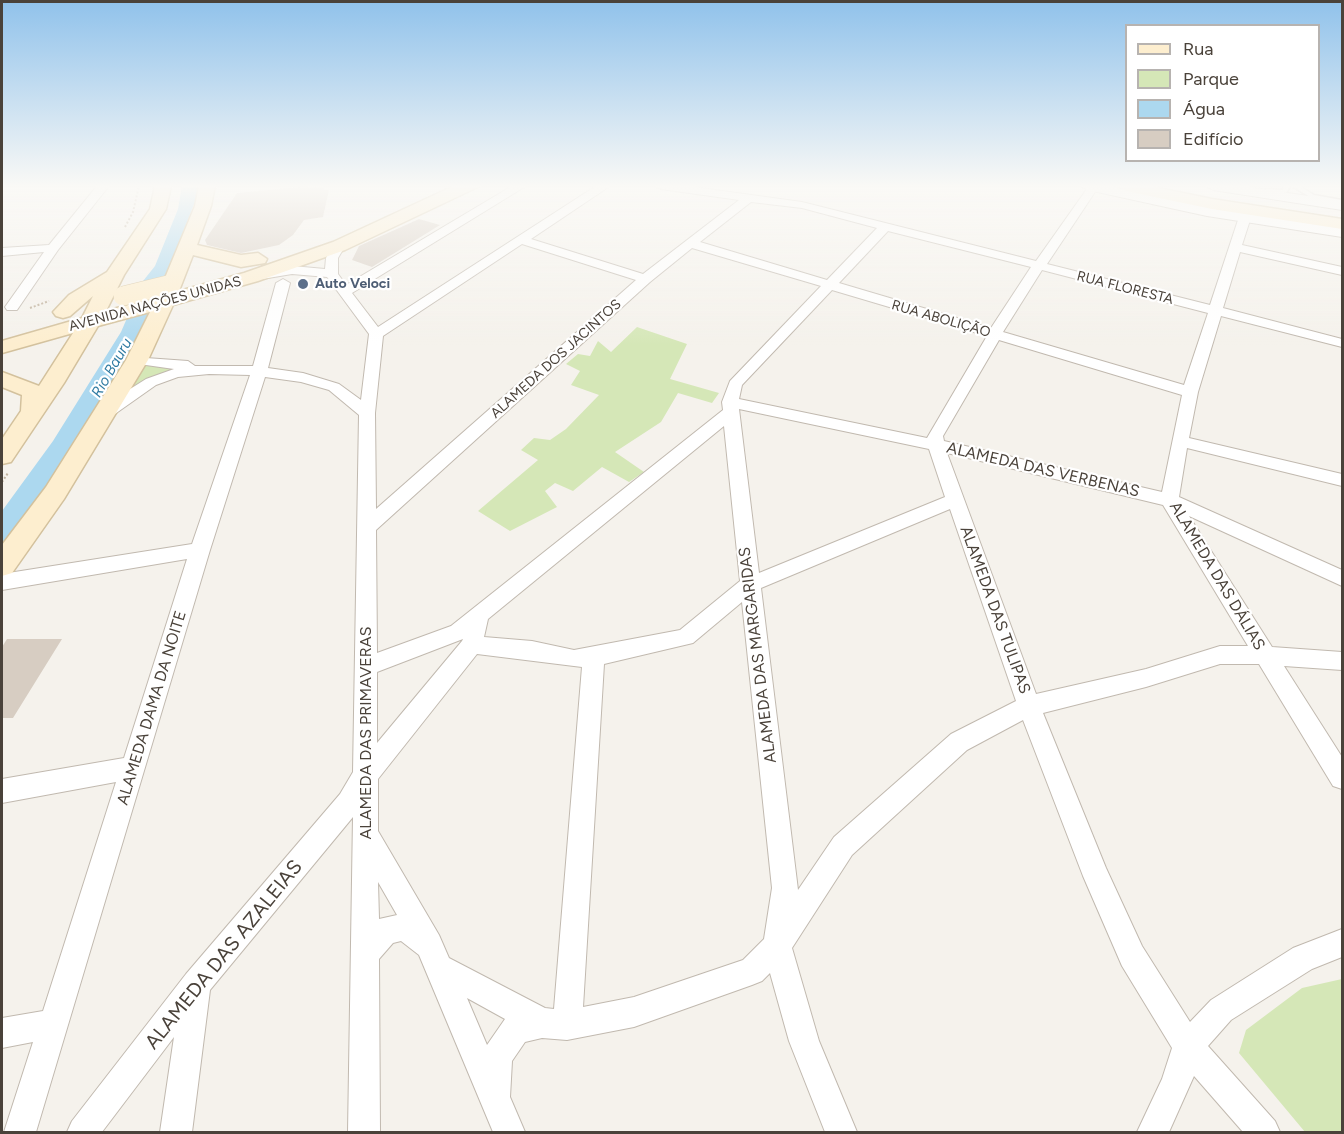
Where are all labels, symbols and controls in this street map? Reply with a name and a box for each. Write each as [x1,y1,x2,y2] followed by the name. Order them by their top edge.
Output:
[1125,24,1320,162] legend
[1183,38,1214,60] text: Rua
[1183,68,1239,90] text: Parque
[1183,98,1225,120] text: Água
[1183,128,1244,150] text: Edifício
[1075,268,1175,308] street label: RUA FLORESTA
[67,273,243,335] street label: AVENIDA NAÇÕES UNIDAS
[315,276,390,292] place label: Auto Veloci
[296,277,310,291] marker: Auto Veloci
[487,296,625,422] street label: ALAMEDA DOS JACINTOS
[890,297,992,341] street label: RUA ABOLIÇÃO
[88,335,136,401] water label: Rio Bauru
[945,438,1141,502] street label: ALAMEDA DAS VERBENAS
[1165,498,1269,654] street label: ALAMEDA DAS DÁLIAS
[956,523,1034,697] street label: ALAMEDA DAS TULIPAS
[735,546,781,764] street label: ALAMEDA DAS MARGARIDAS
[113,609,191,807] street label: ALAMEDA DAMA DA NOITE
[356,627,376,839] street label: ALAMEDA DAS PRIMAVERAS
[140,856,308,1054] street label: ALAMEDA DAS AZALEIAS

